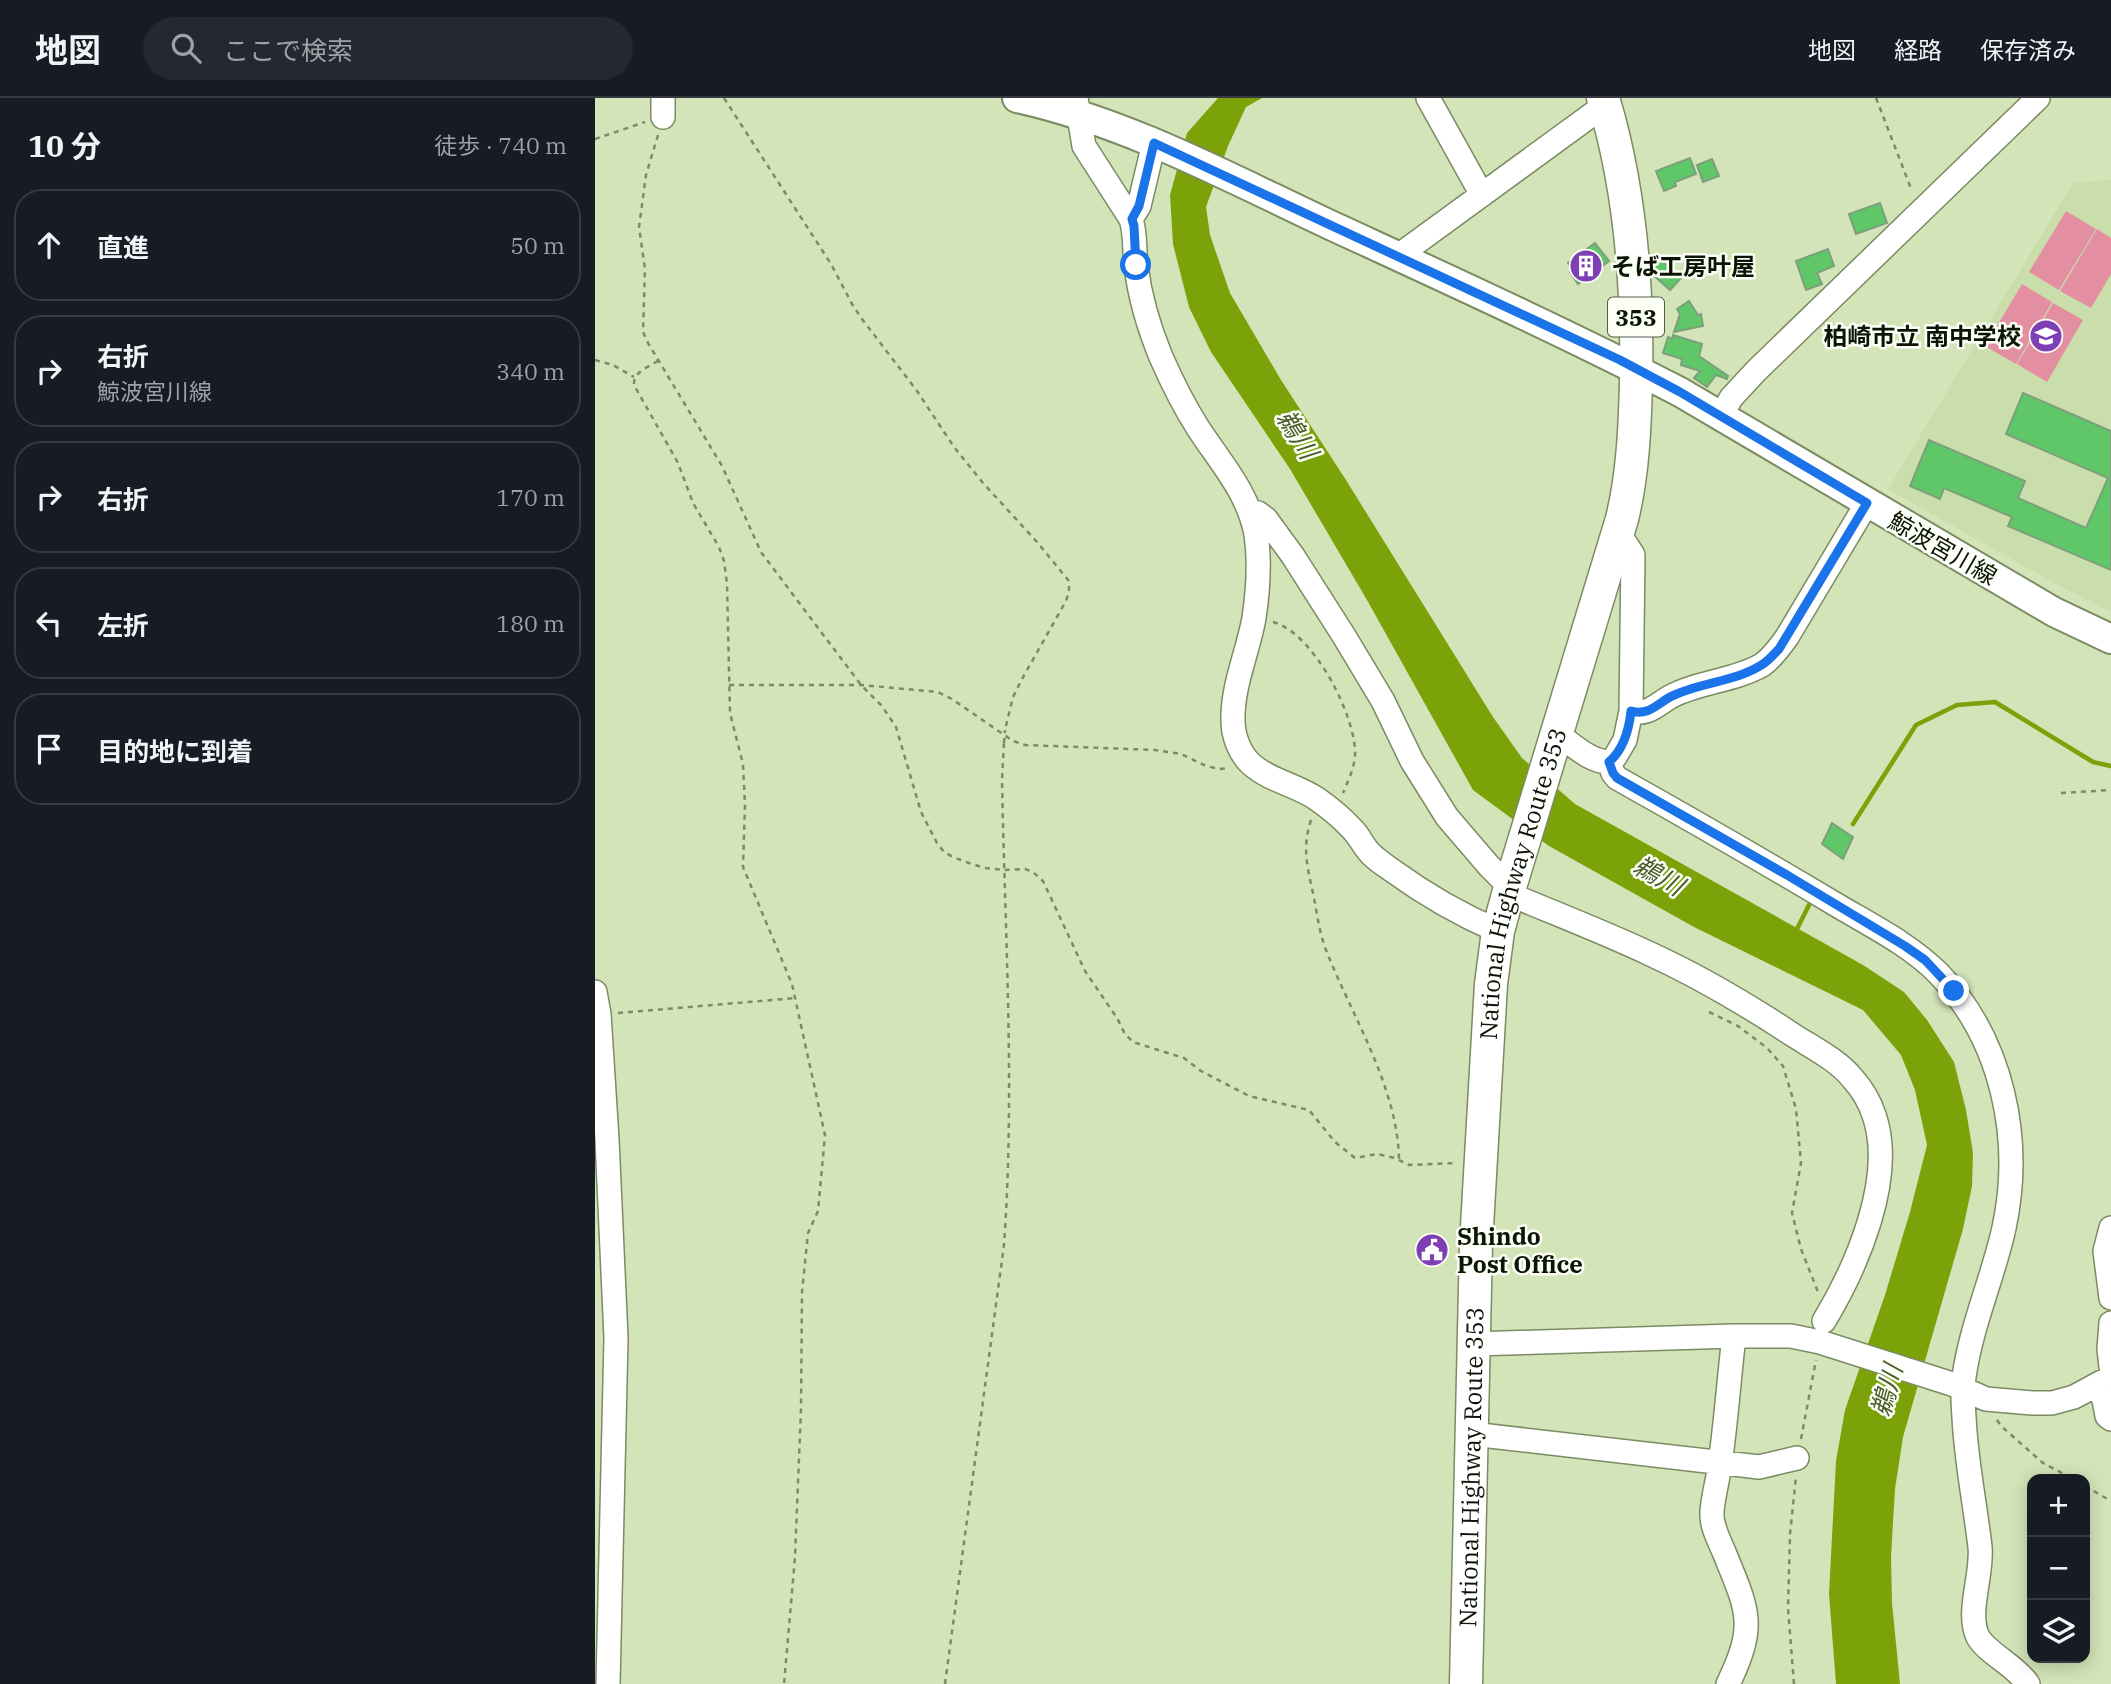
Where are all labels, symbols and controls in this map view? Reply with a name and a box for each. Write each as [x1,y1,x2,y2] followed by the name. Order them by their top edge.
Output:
[143,17,633,80] search box
[35,28,101,71] text: 地図
[167,29,205,67] icon: search
[223,33,353,67] text: ここで検索
[1808,34,1856,66] text: 地図
[1894,34,1942,66] text: 経路
[1980,34,2076,66] text: 保存済み
[28,126,101,165] text: 10 分
[434,130,567,160] text: 徒歩 · 740 m
[30,226,68,264] icon: ahead
[97,230,149,264] text: 直進
[510,230,565,260] text: 50 m
[1567,247,1605,285] building icon: そば工房叶屋
[1120,249,1151,280] route start
[1611,250,1755,282] place label: そば工房叶屋
[1608,298,1664,336] road number: 353
[2027,317,2065,355] school or university icon: 柏崎市立 南中学校
[1823,320,2021,352] place label: 柏崎市立 南中学校
[97,339,149,373] text: 右折
[30,352,68,390] icon: right
[496,356,565,386] text: 340 m
[97,376,212,406] text: 鯨波宮川線
[1270,403,1328,468] water label: 鵜川
[30,478,68,516] icon: right
[97,482,149,516] text: 右折
[496,482,565,512] text: 170 m
[1883,504,2003,592] street label: 鯨波宮川線
[30,604,68,642] icon: left
[97,608,149,642] text: 左折
[496,608,565,638] text: 180 m
[1472,724,1574,1041] street label: National Highway Route 353
[30,730,68,768] icon: arrive
[97,734,253,768] text: 目的地に到着
[1628,848,1693,904] water label: 鵜川
[1938,975,1969,1006] route end
[1457,1220,1583,1280] place label: Shindo Post Office
[1413,1231,1451,1269] public building icon: Shindo Post Office
[1451,1306,1491,1628] street label: National Highway Route 353
[1863,1358,1910,1420] water label: 鵜川
[2027,1474,2090,1663] map controls
[2027,1474,2090,1537] button: +
[2027,1537,2090,1600] button: −
[2027,1600,2090,1663] button: layers

